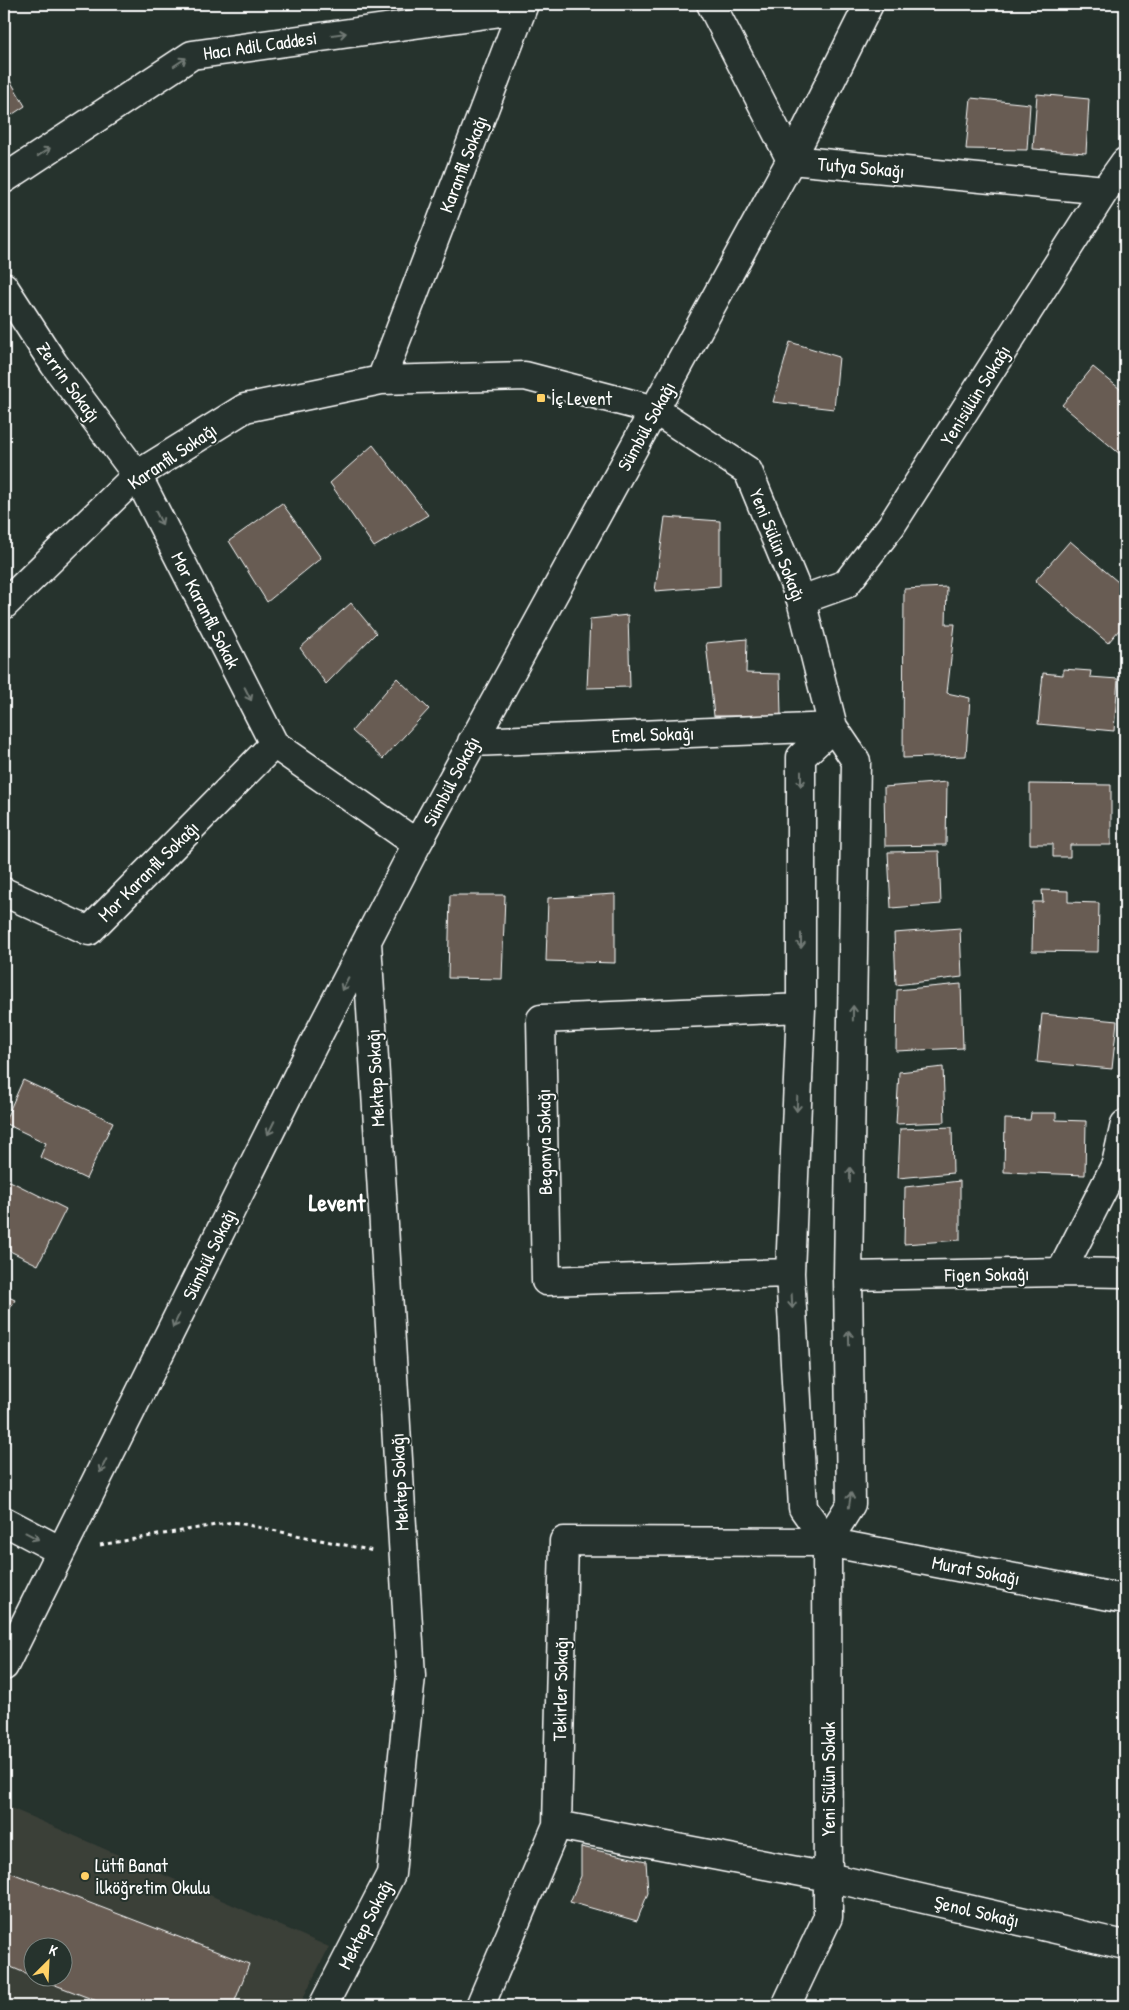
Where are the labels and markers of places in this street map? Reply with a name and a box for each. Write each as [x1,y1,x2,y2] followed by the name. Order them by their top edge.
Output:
[551,385,613,411] place label: İç Levent
[535,392,547,404] marker: İç Levent
[95,1852,211,1900] place label: Lütfi Banat İlköğretim Okulu
[79,1870,91,1882] marker: Lütfi Banat İlköğretim Okulu

